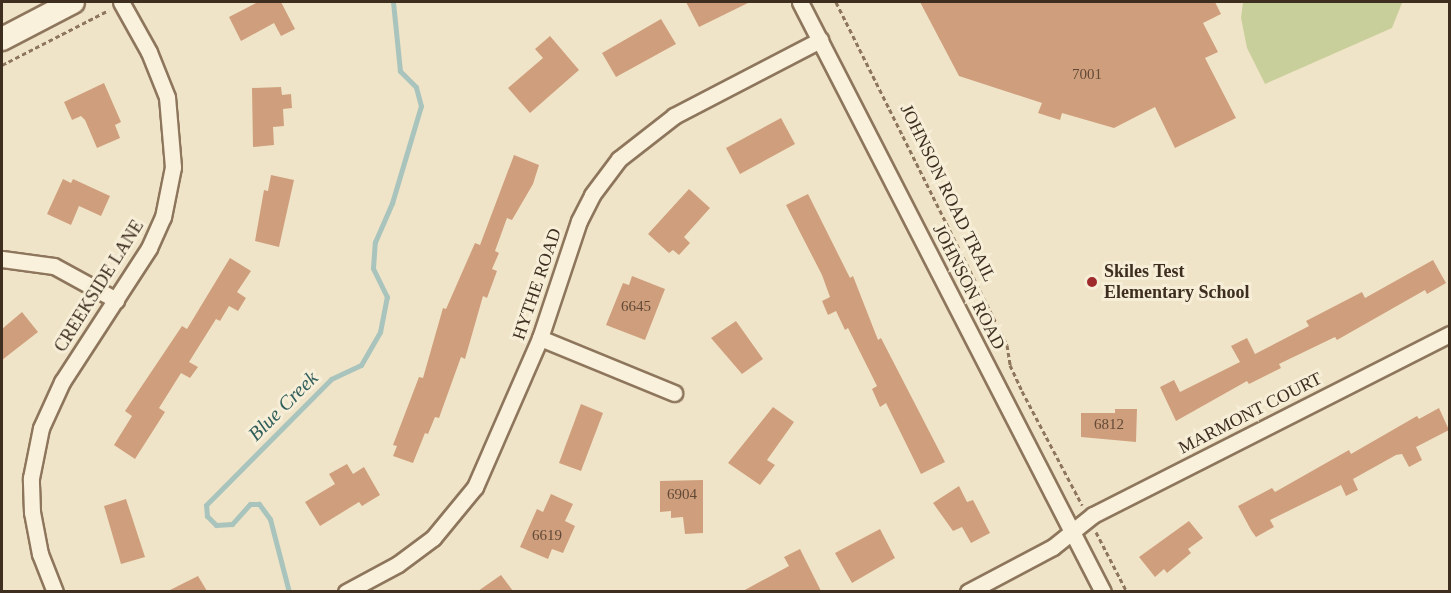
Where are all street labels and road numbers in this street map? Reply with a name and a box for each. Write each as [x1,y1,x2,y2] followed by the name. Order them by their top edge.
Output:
[896,101,1000,285] street label: JOHNSON ROAD TRAIL
[50,216,148,356] street label: CREEKSIDE LANE
[928,221,1010,353] street label: JOHNSON ROAD
[508,225,566,343] street label: HYTHE ROAD
[1175,367,1325,459] street label: MARMONT COURT

